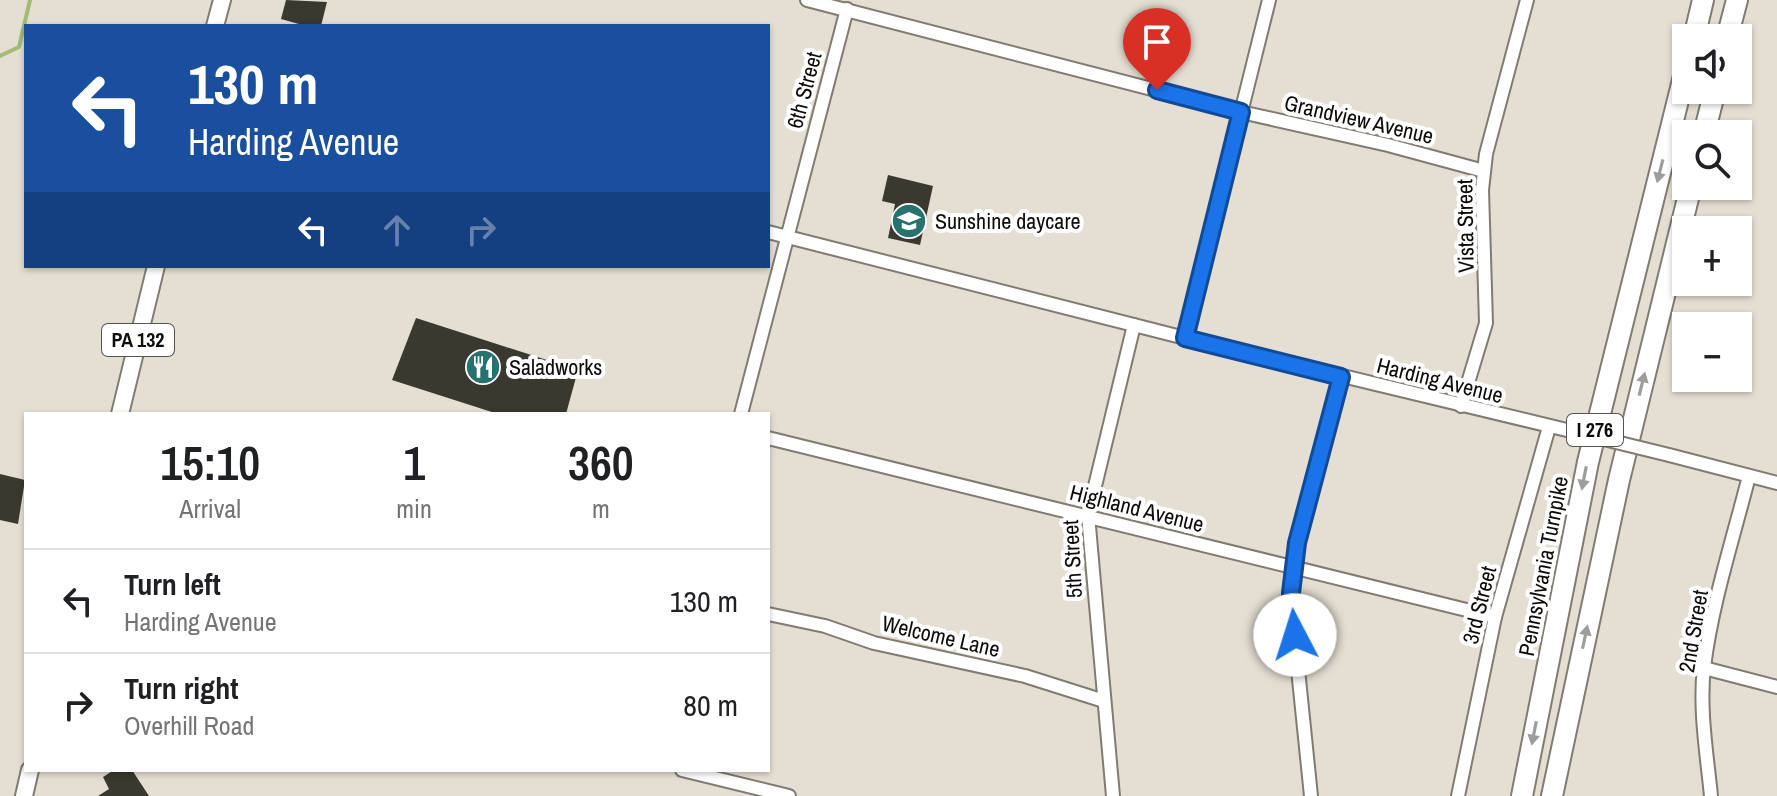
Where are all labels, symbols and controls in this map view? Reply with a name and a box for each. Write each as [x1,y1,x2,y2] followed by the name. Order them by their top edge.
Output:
[1123,8,1191,90] pin
[1135,20,1179,64] icon: arrive
[1672,24,1752,392] map controls
[1672,24,1752,104] button: sound
[188,46,318,121] text: 130 m
[779,48,829,132] street label: 6th Street
[56,56,160,160] icon: left
[1282,87,1436,151] street label: Grandview Avenue
[188,118,399,166] text: Harding Avenue
[1672,120,1752,200] button: search
[1654,158,1666,183] one-way arrow
[1449,179,1481,273] street label: Vista Street
[890,202,928,240] school or university icon: Sunshine daycare
[935,206,1080,236] place label: Sunshine daycare
[291,208,335,252] icon: left
[375,208,419,252] icon: ahead
[459,208,503,252] icon: right
[1672,216,1752,296] button: +
[1672,312,1752,392] button: −
[102,324,174,356] road number: PA 132
[464,348,502,386] restaurant icon: Saladworks
[1374,350,1506,410] street label: Harding Avenue
[509,352,602,382] place label: Saladworks
[1637,371,1649,396] one-way arrow
[1567,414,1623,446] road number: I 276
[160,430,260,495] text: 15:10
[403,430,425,495] text: 1
[568,430,634,495] text: 360
[1578,465,1590,490] one-way arrow
[1511,473,1575,659] street label: Pennsylvania Turnpike
[1067,477,1207,539] street label: Highland Avenue
[179,491,241,526] text: Arrival
[396,491,432,526] text: min
[592,491,610,526] text: m
[1055,519,1089,599] street label: 5th Street
[1455,563,1503,647] street label: 3rd Street
[124,564,221,604] text: Turn left
[56,579,100,623] icon: left
[670,581,738,621] text: 130 m
[1671,587,1715,675] street label: 2nd Street
[1253,593,1337,677] position arrow
[124,604,277,639] text: Harding Avenue
[879,608,1003,664] street label: Welcome Lane
[1579,625,1592,650] one-way arrow
[124,668,238,708] text: Turn right
[56,683,100,727] icon: right
[683,685,738,725] text: 80 m
[124,708,254,743] text: Overhill Road
[1528,720,1540,745] one-way arrow

